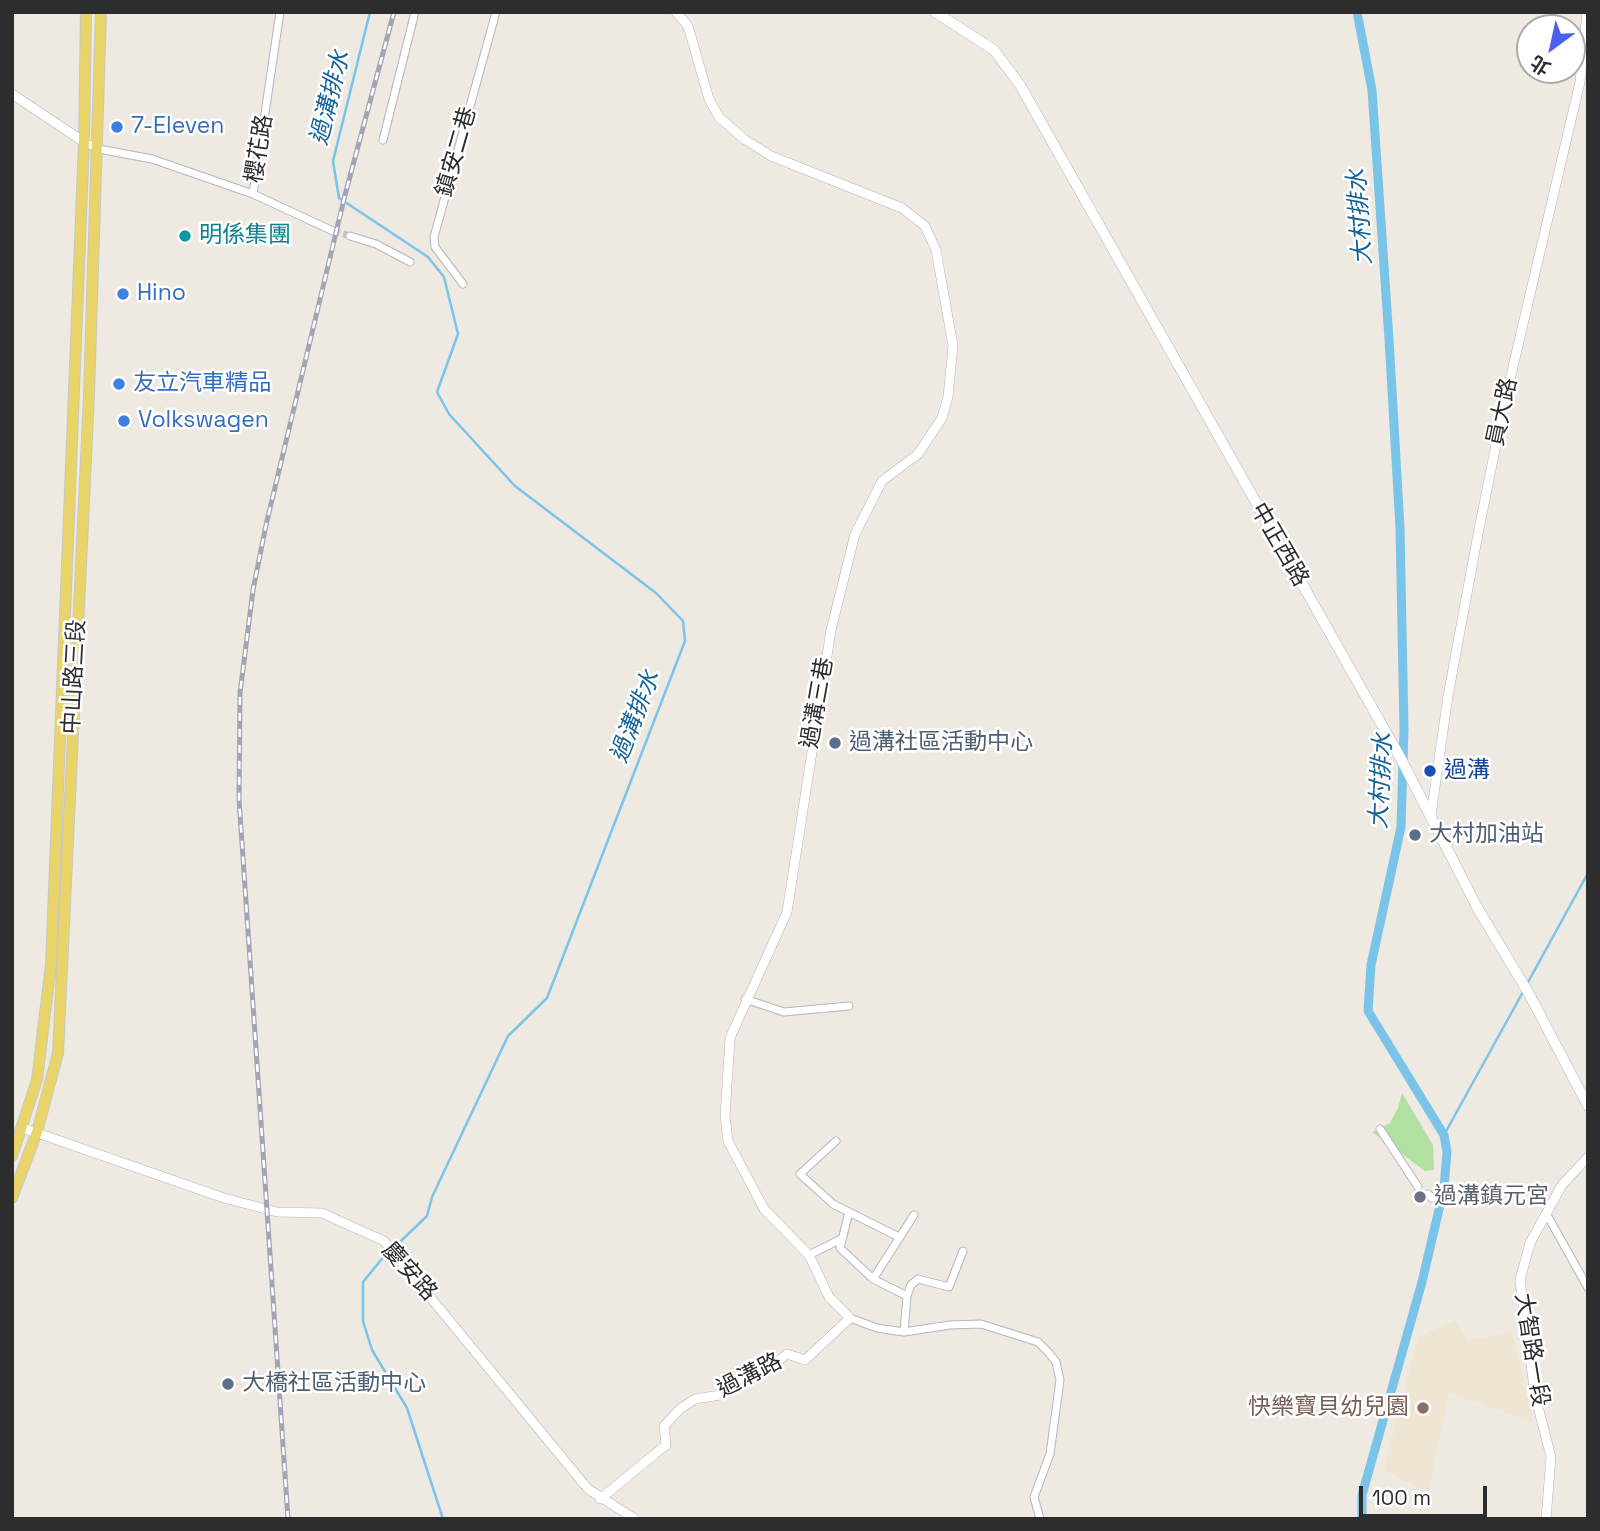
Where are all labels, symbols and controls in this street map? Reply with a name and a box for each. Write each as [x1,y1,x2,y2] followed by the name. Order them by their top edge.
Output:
[1516,14,1586,84] north arrow
[305,48,357,148] water label: 過溝排水
[1526,50,1555,81] text: 北
[431,104,483,200] street label: 鎮安二巷
[131,113,224,141] place label: 7-Eleven
[241,113,279,185] street label: 櫻花路
[109,119,125,135] marker: 7-Eleven
[1343,168,1379,266] water label: 大村排水
[199,222,291,250] place label: 明係集團
[177,228,193,244] marker: 明係集團
[137,280,186,308] place label: Hino
[115,286,131,302] marker: Hino
[133,370,271,398] place label: 友立汽車精品
[1482,375,1524,449] street label: 員大路
[111,376,127,392] marker: 友立汽車精品
[138,407,269,435] place label: Volkswagen
[116,413,132,429] marker: Volkswagen
[1244,498,1314,592] street label: 中正西路
[58,619,92,735] street label: 中山路三段
[796,655,840,751] street label: 過溝三巷
[605,667,667,767] water label: 過溝排水
[849,729,1033,757] place label: 過溝社區活動中心
[1365,732,1399,830] water label: 大村排水
[827,735,843,751] marker: 過溝社區活動中心
[1444,757,1490,785] place label: 過溝
[1422,763,1438,779] marker: 過溝
[1429,821,1544,849] place label: 大村加油站
[1407,827,1423,843] marker: 大村加油站
[1434,1183,1549,1211] place label: 過溝鎮元宮
[1412,1189,1428,1205] marker: 過溝鎮元宮
[376,1237,442,1307] street label: 慶安路
[1508,1291,1554,1409] street label: 大智路一段
[713,1348,787,1404] street label: 過溝路
[242,1370,426,1398] place label: 大橋社區活動中心
[220,1376,236,1392] marker: 大橋社區活動中心
[1248,1394,1409,1422] place label: 快樂寶貝幼兒園
[1415,1400,1431,1416] marker: 快樂寶貝幼兒園
[1362,1472,1490,1516] scale bar
[1372,1484,1431,1511] text: 100 m

